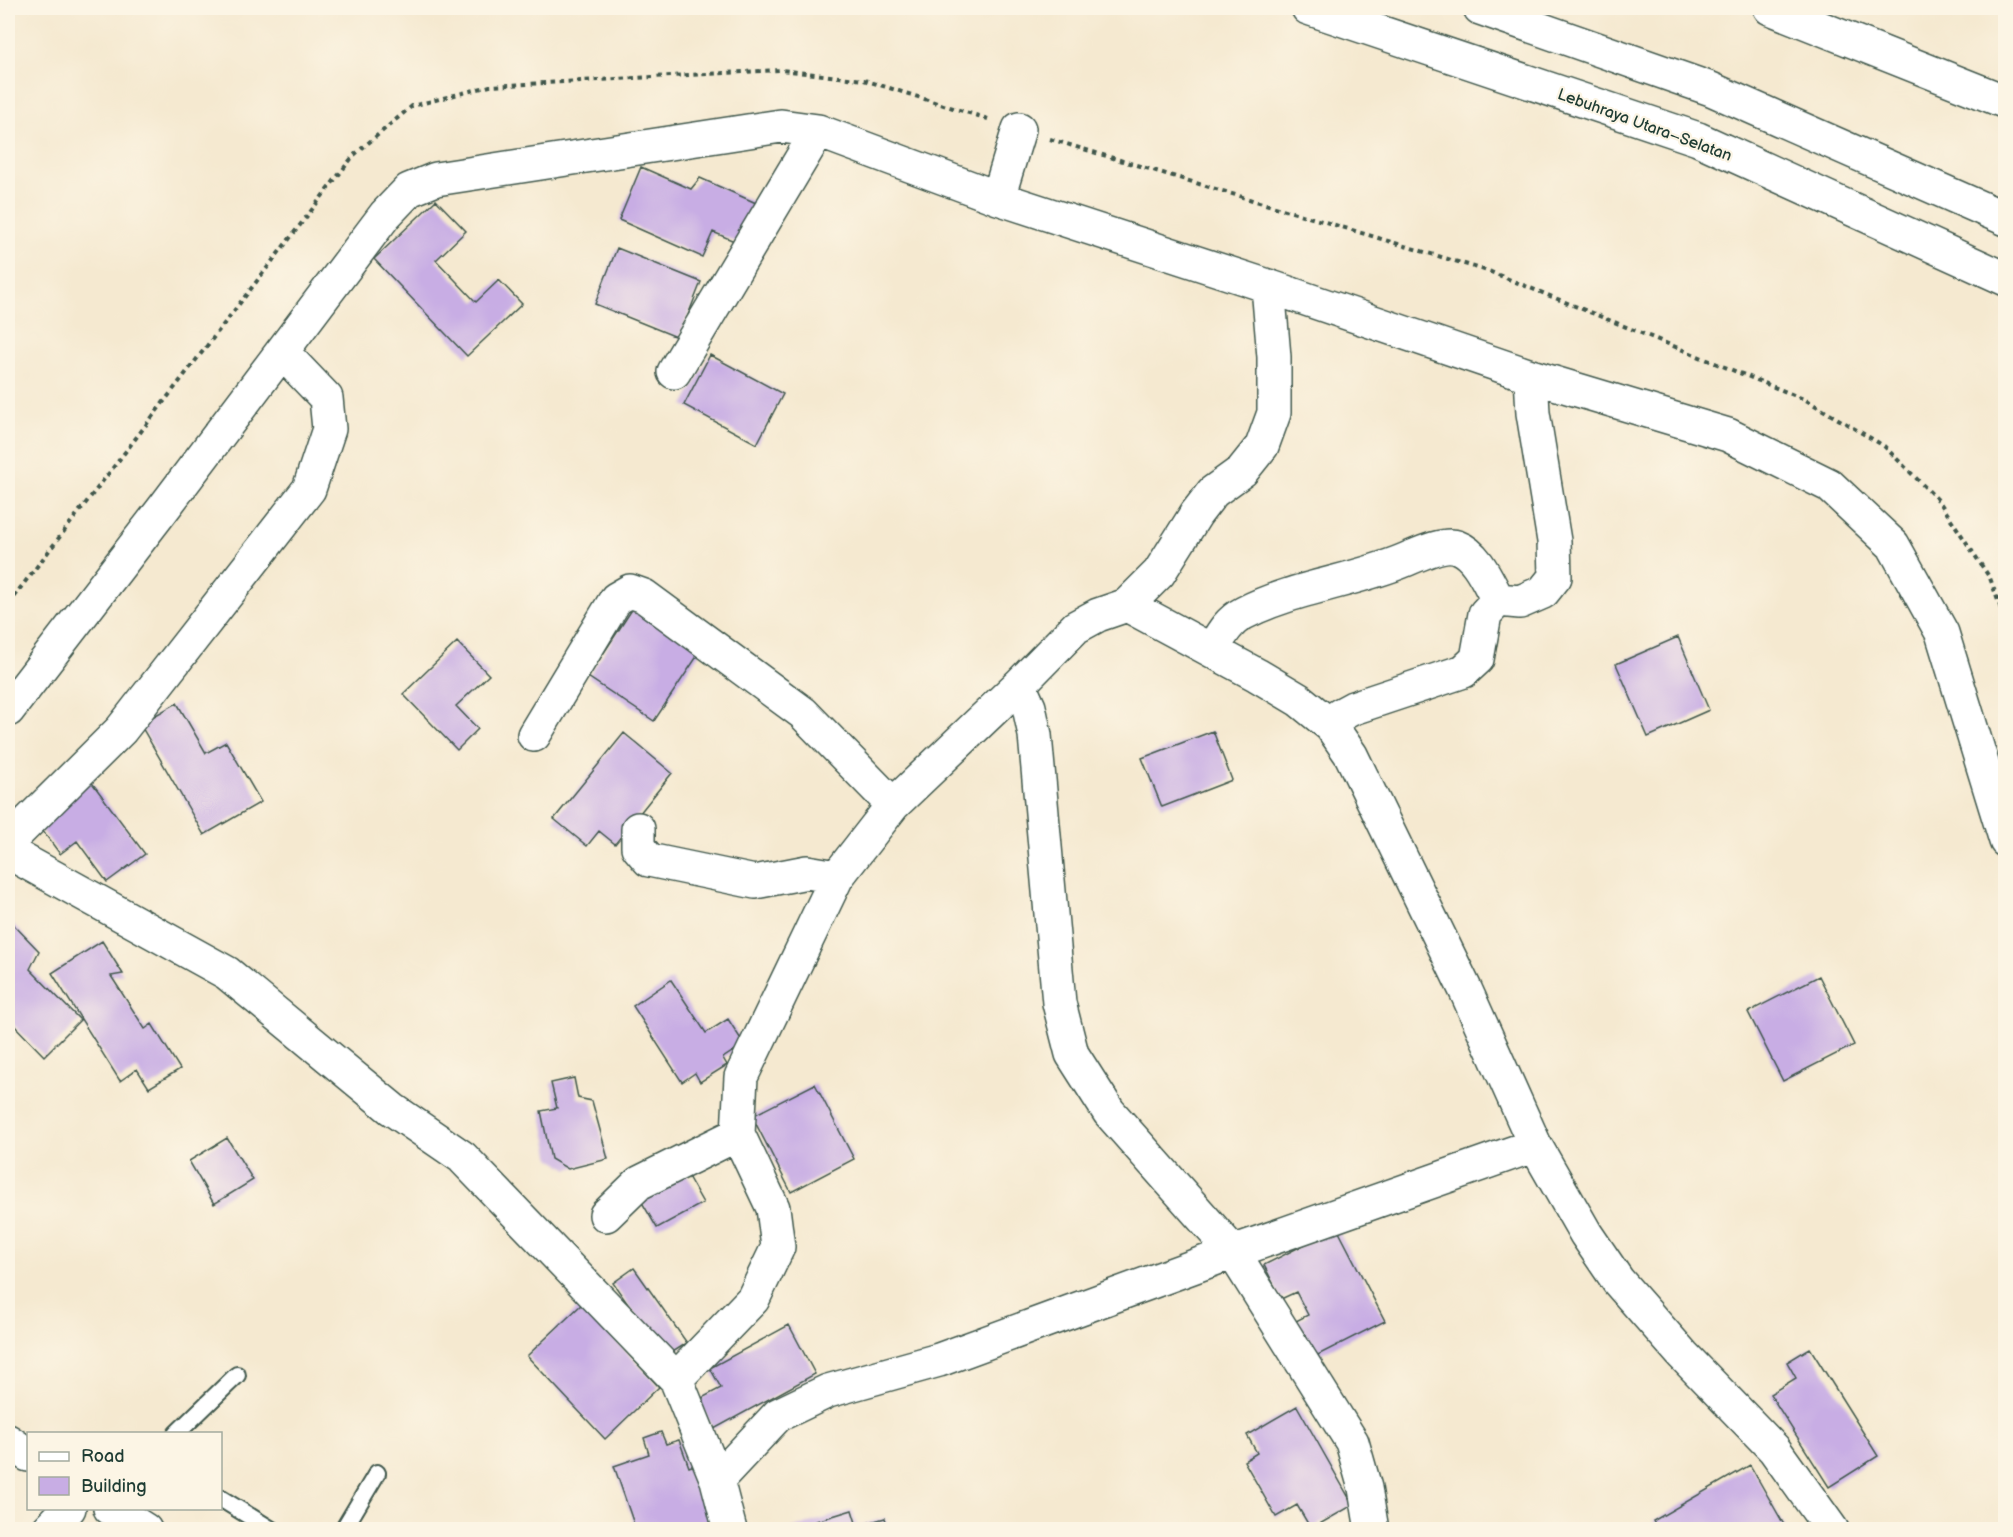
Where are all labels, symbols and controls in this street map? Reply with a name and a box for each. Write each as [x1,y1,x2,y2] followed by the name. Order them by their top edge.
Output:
[1555,85,1734,166] street label: Lebuhraya Utara–Selatan
[27,1432,222,1510] legend
[81,1446,125,1467] text: Road
[81,1476,147,1497] text: Building

